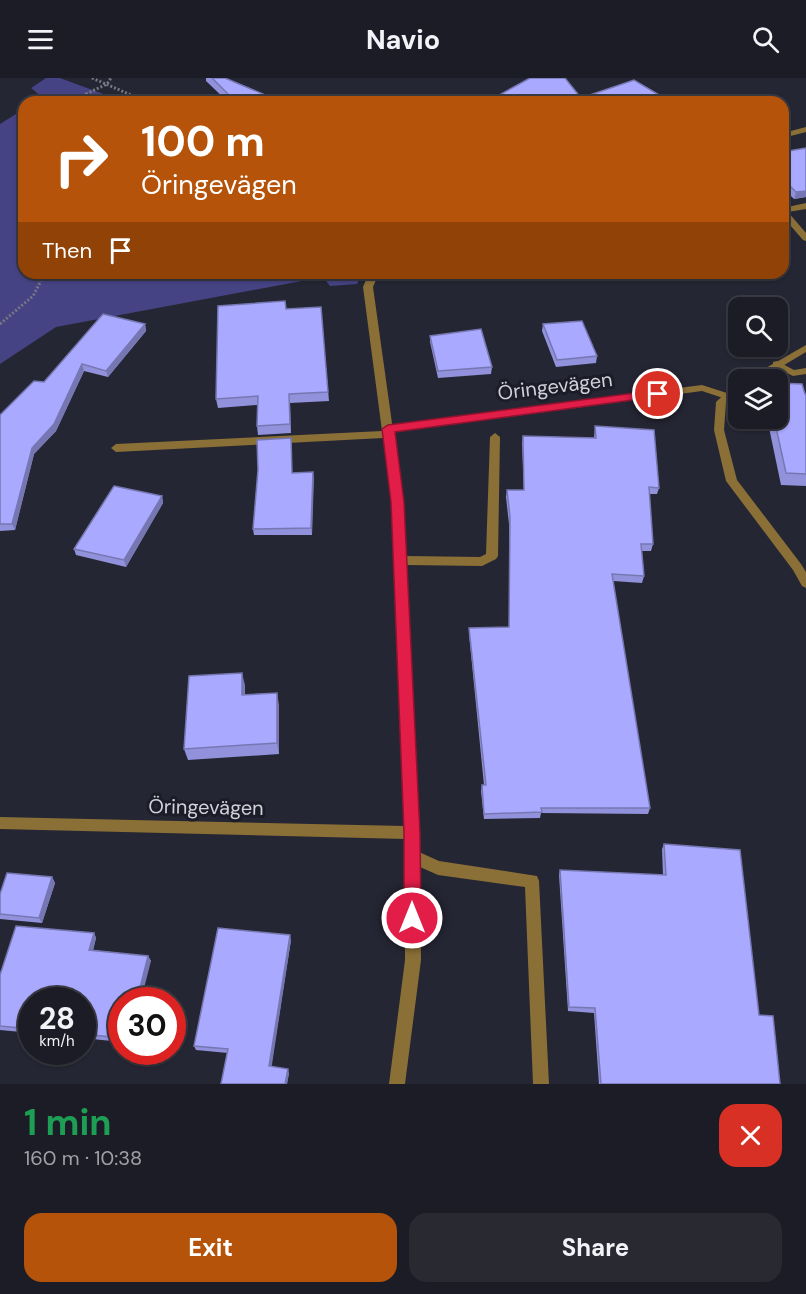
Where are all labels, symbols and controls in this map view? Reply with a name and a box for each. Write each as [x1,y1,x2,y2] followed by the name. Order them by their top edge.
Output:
[366,22,440,57] text: Navio
[24,23,57,56] icon: menu
[749,23,782,56] icon: search
[141,114,265,169] text: 100 m
[42,120,120,198] icon: right
[141,167,297,202] text: Öringevägen
[104,234,137,267] icon: arrive
[42,236,92,265] text: Then
[728,297,788,429] map controls
[728,297,788,357] button: search
[496,366,614,406] street label: Öringevägen
[632,368,683,419] pin
[728,369,788,429] button: layers
[641,377,674,410] icon: arrive
[148,793,264,821] street label: Öringevägen
[380,886,444,950] position arrow
[108,987,186,1065] speed limit sign: 30
[39,999,75,1038] text: 28
[39,1031,75,1051] text: km/h
[24,1099,112,1146] text: 1 min
[719,1104,782,1167] button: close
[24,1145,142,1171] text: 160 m · 10:38
[24,1213,397,1282] button: Exit
[409,1213,782,1282] button: Share

